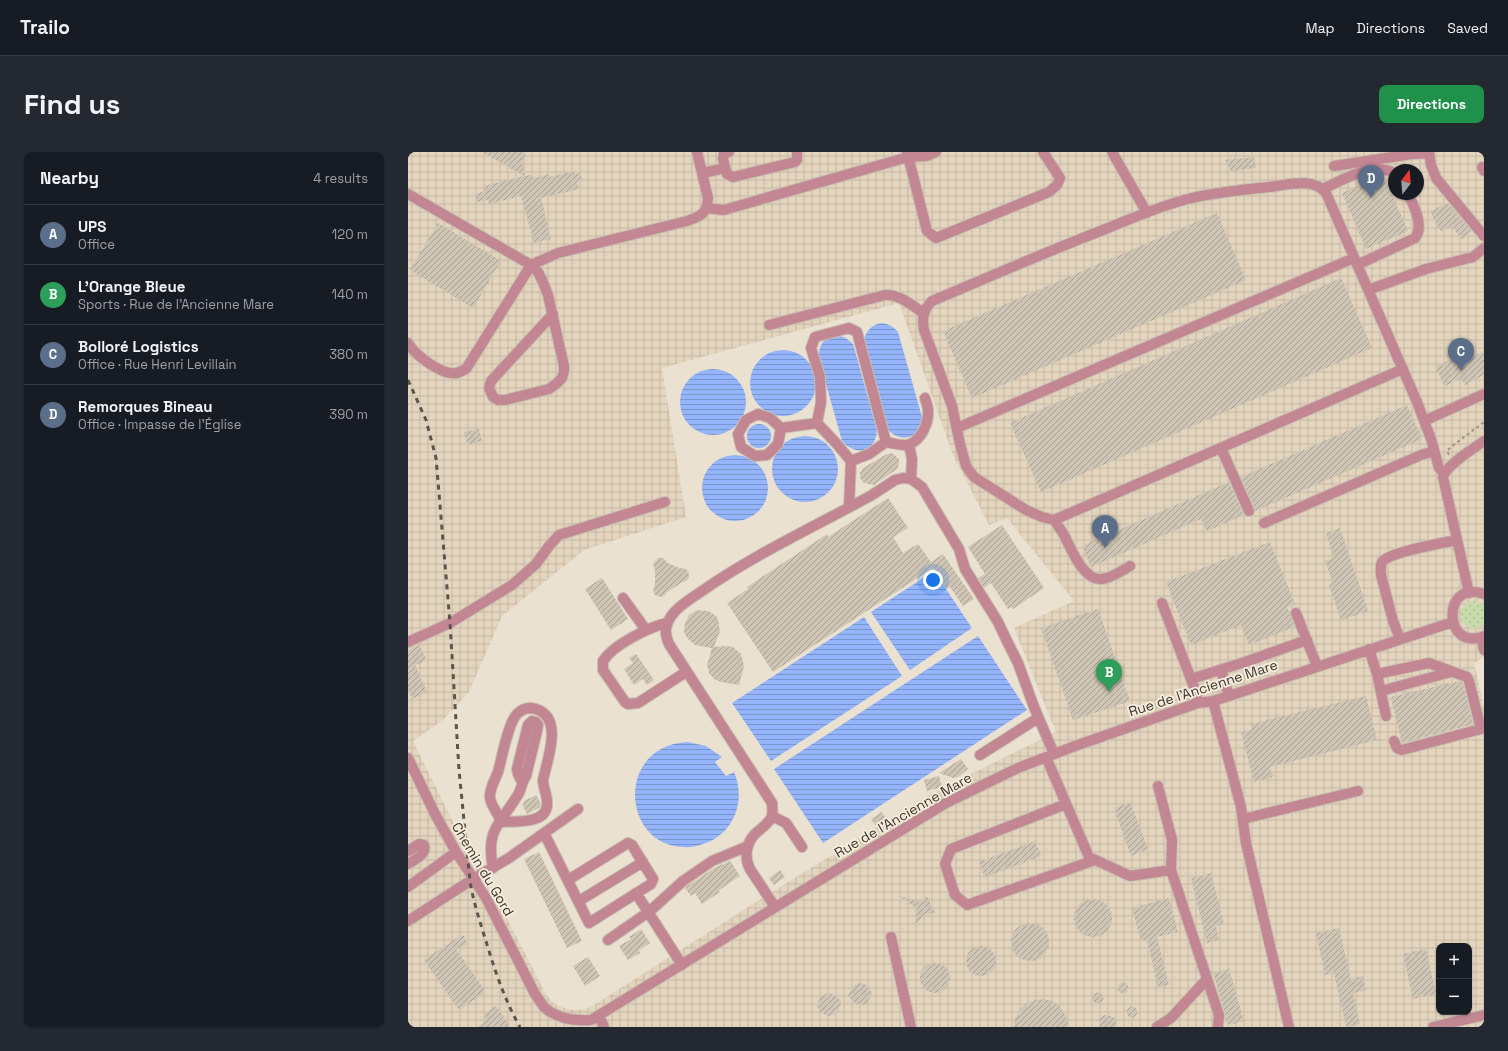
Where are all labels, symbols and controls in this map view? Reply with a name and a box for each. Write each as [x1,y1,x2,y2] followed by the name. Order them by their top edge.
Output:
[20,15,70,40] text: Trailo
[1305,19,1335,37] text: Map
[1357,19,1425,37] text: Directions
[1447,19,1488,37] text: Saved
[1379,85,1484,123] button: Directions
[24,86,121,122] text: Find us
[1388,164,1424,200] north arrow
[1358,165,1384,198] pin: D
[40,167,99,189] text: Nearby
[313,170,368,187] text: 4 results
[78,217,106,236] text: UPS
[49,226,57,243] text: A
[332,226,368,243] text: 120 m
[78,236,115,253] text: Office
[78,277,185,296] text: L'Orange Bleue
[49,286,57,303] text: B
[332,286,368,303] text: 140 m
[78,296,274,313] text: Sports · Rue de l'Ancienne Mare
[78,337,199,356] text: Bolloré Logistics
[1448,338,1474,371] pin: C
[49,346,57,363] text: C
[329,346,368,363] text: 380 m
[78,356,237,373] text: Office · Rue Henri Levillain
[78,397,212,416] text: Remorques Bineau
[49,406,57,423] text: D
[329,406,368,423] text: 390 m
[78,416,241,433] text: Office · Impasse de l'Église
[1092,515,1118,548] pin: A
[923,570,943,590] your location
[1126,655,1280,721] street label: Rue de l'Ancienne Mare
[1096,659,1122,692] pin: B
[831,768,975,862] street label: Rue de l'Ancienne Mare
[448,819,518,919] street label: Chemin du Gord
[1436,943,1472,1015] map controls
[1436,943,1472,979] button: +
[1436,979,1472,1015] button: −

